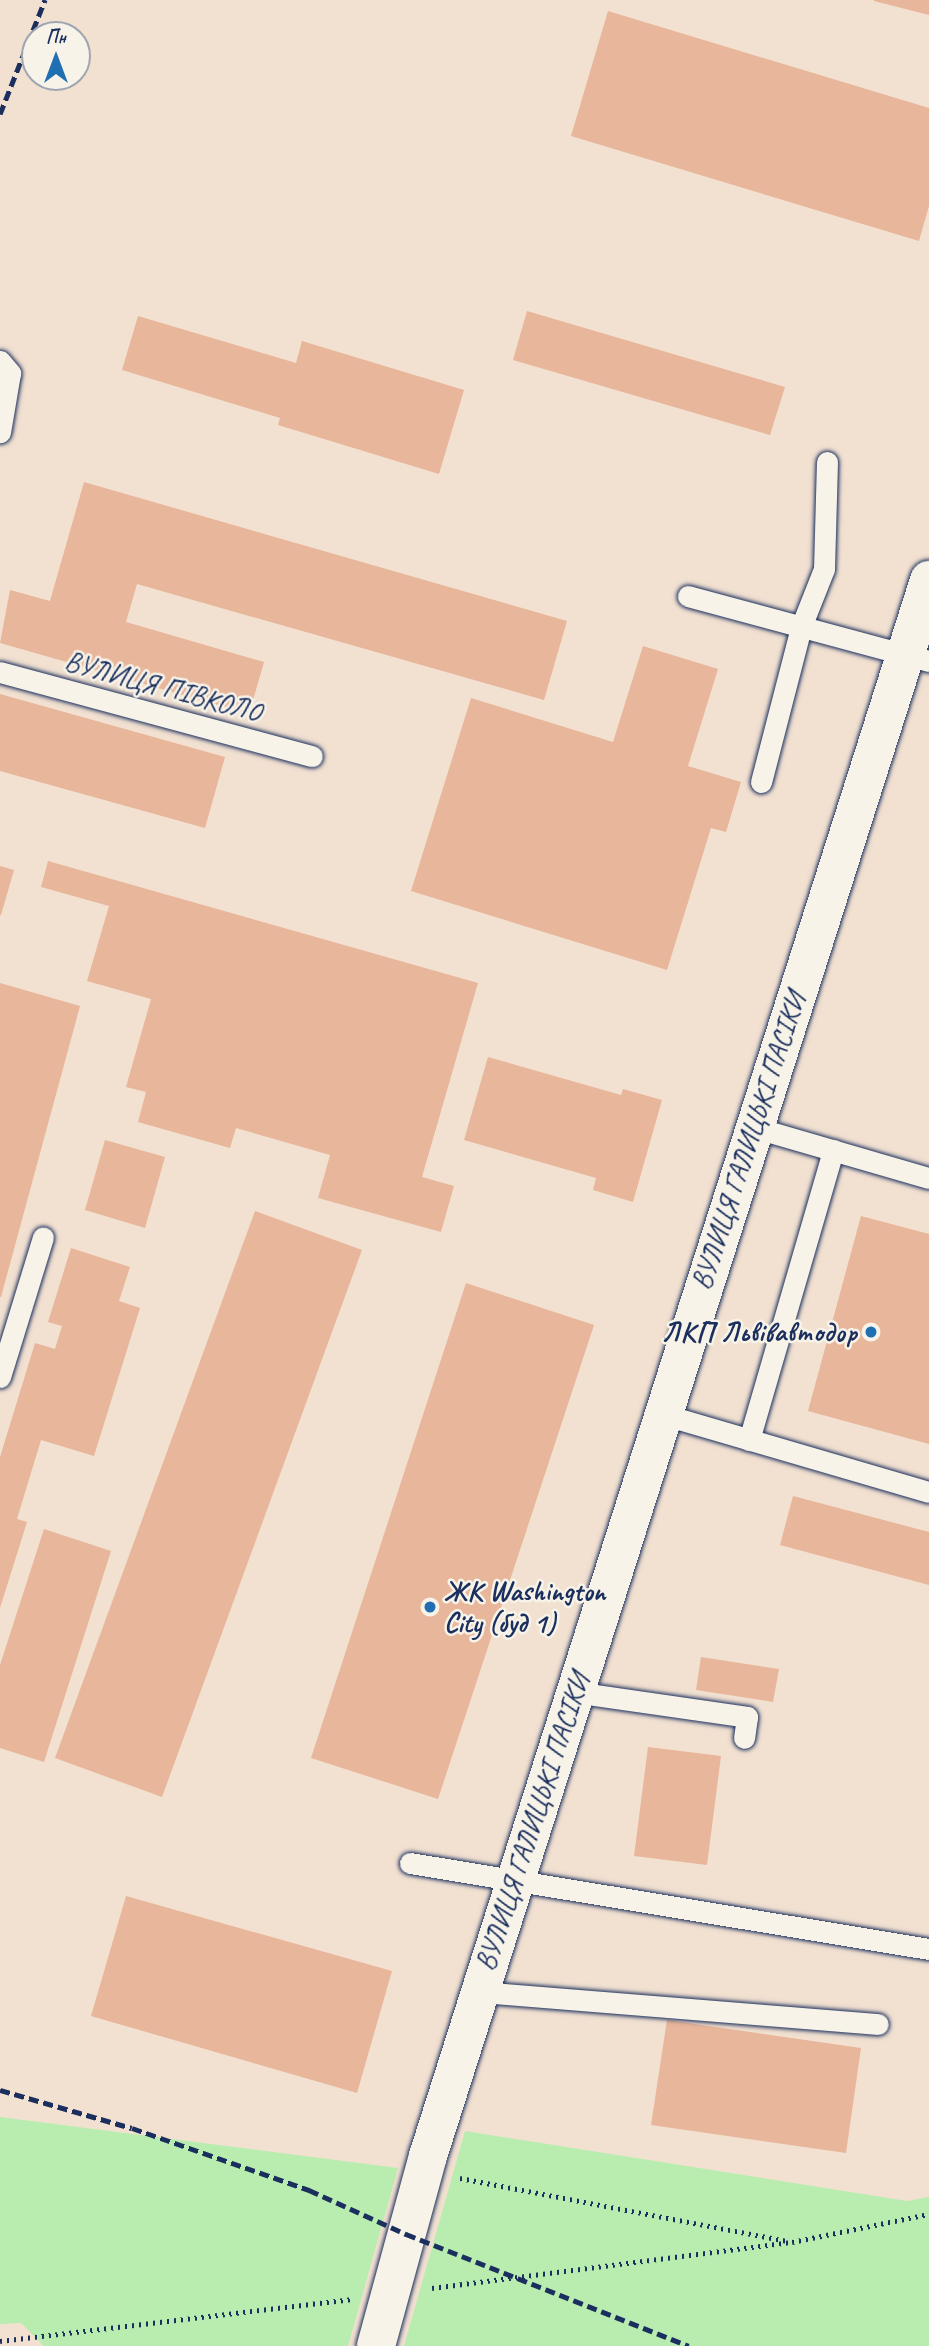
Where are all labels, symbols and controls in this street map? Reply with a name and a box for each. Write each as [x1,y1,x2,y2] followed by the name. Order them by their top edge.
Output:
[21,21,91,91] north arrow
[46,25,66,49] text: Пн
[61,645,265,729] street label: ВУЛИЦЯ ПІВКОЛО
[685,988,813,1294] street label: ВУЛИЦЯ ГАЛИЦЬКІ ПАСІКИ
[662,1315,857,1349] place label: ЛКП Львівавтодор
[863,1324,879,1340] marker: ЛКП Львівавтодор
[444,1574,605,1640] place label: ЖК Washington City (буд 1)
[422,1599,438,1615] marker: ЖК Washington City (буд 1)
[469,1669,597,1975] street label: ВУЛИЦЯ ГАЛИЦЬКІ ПАСІКИ

